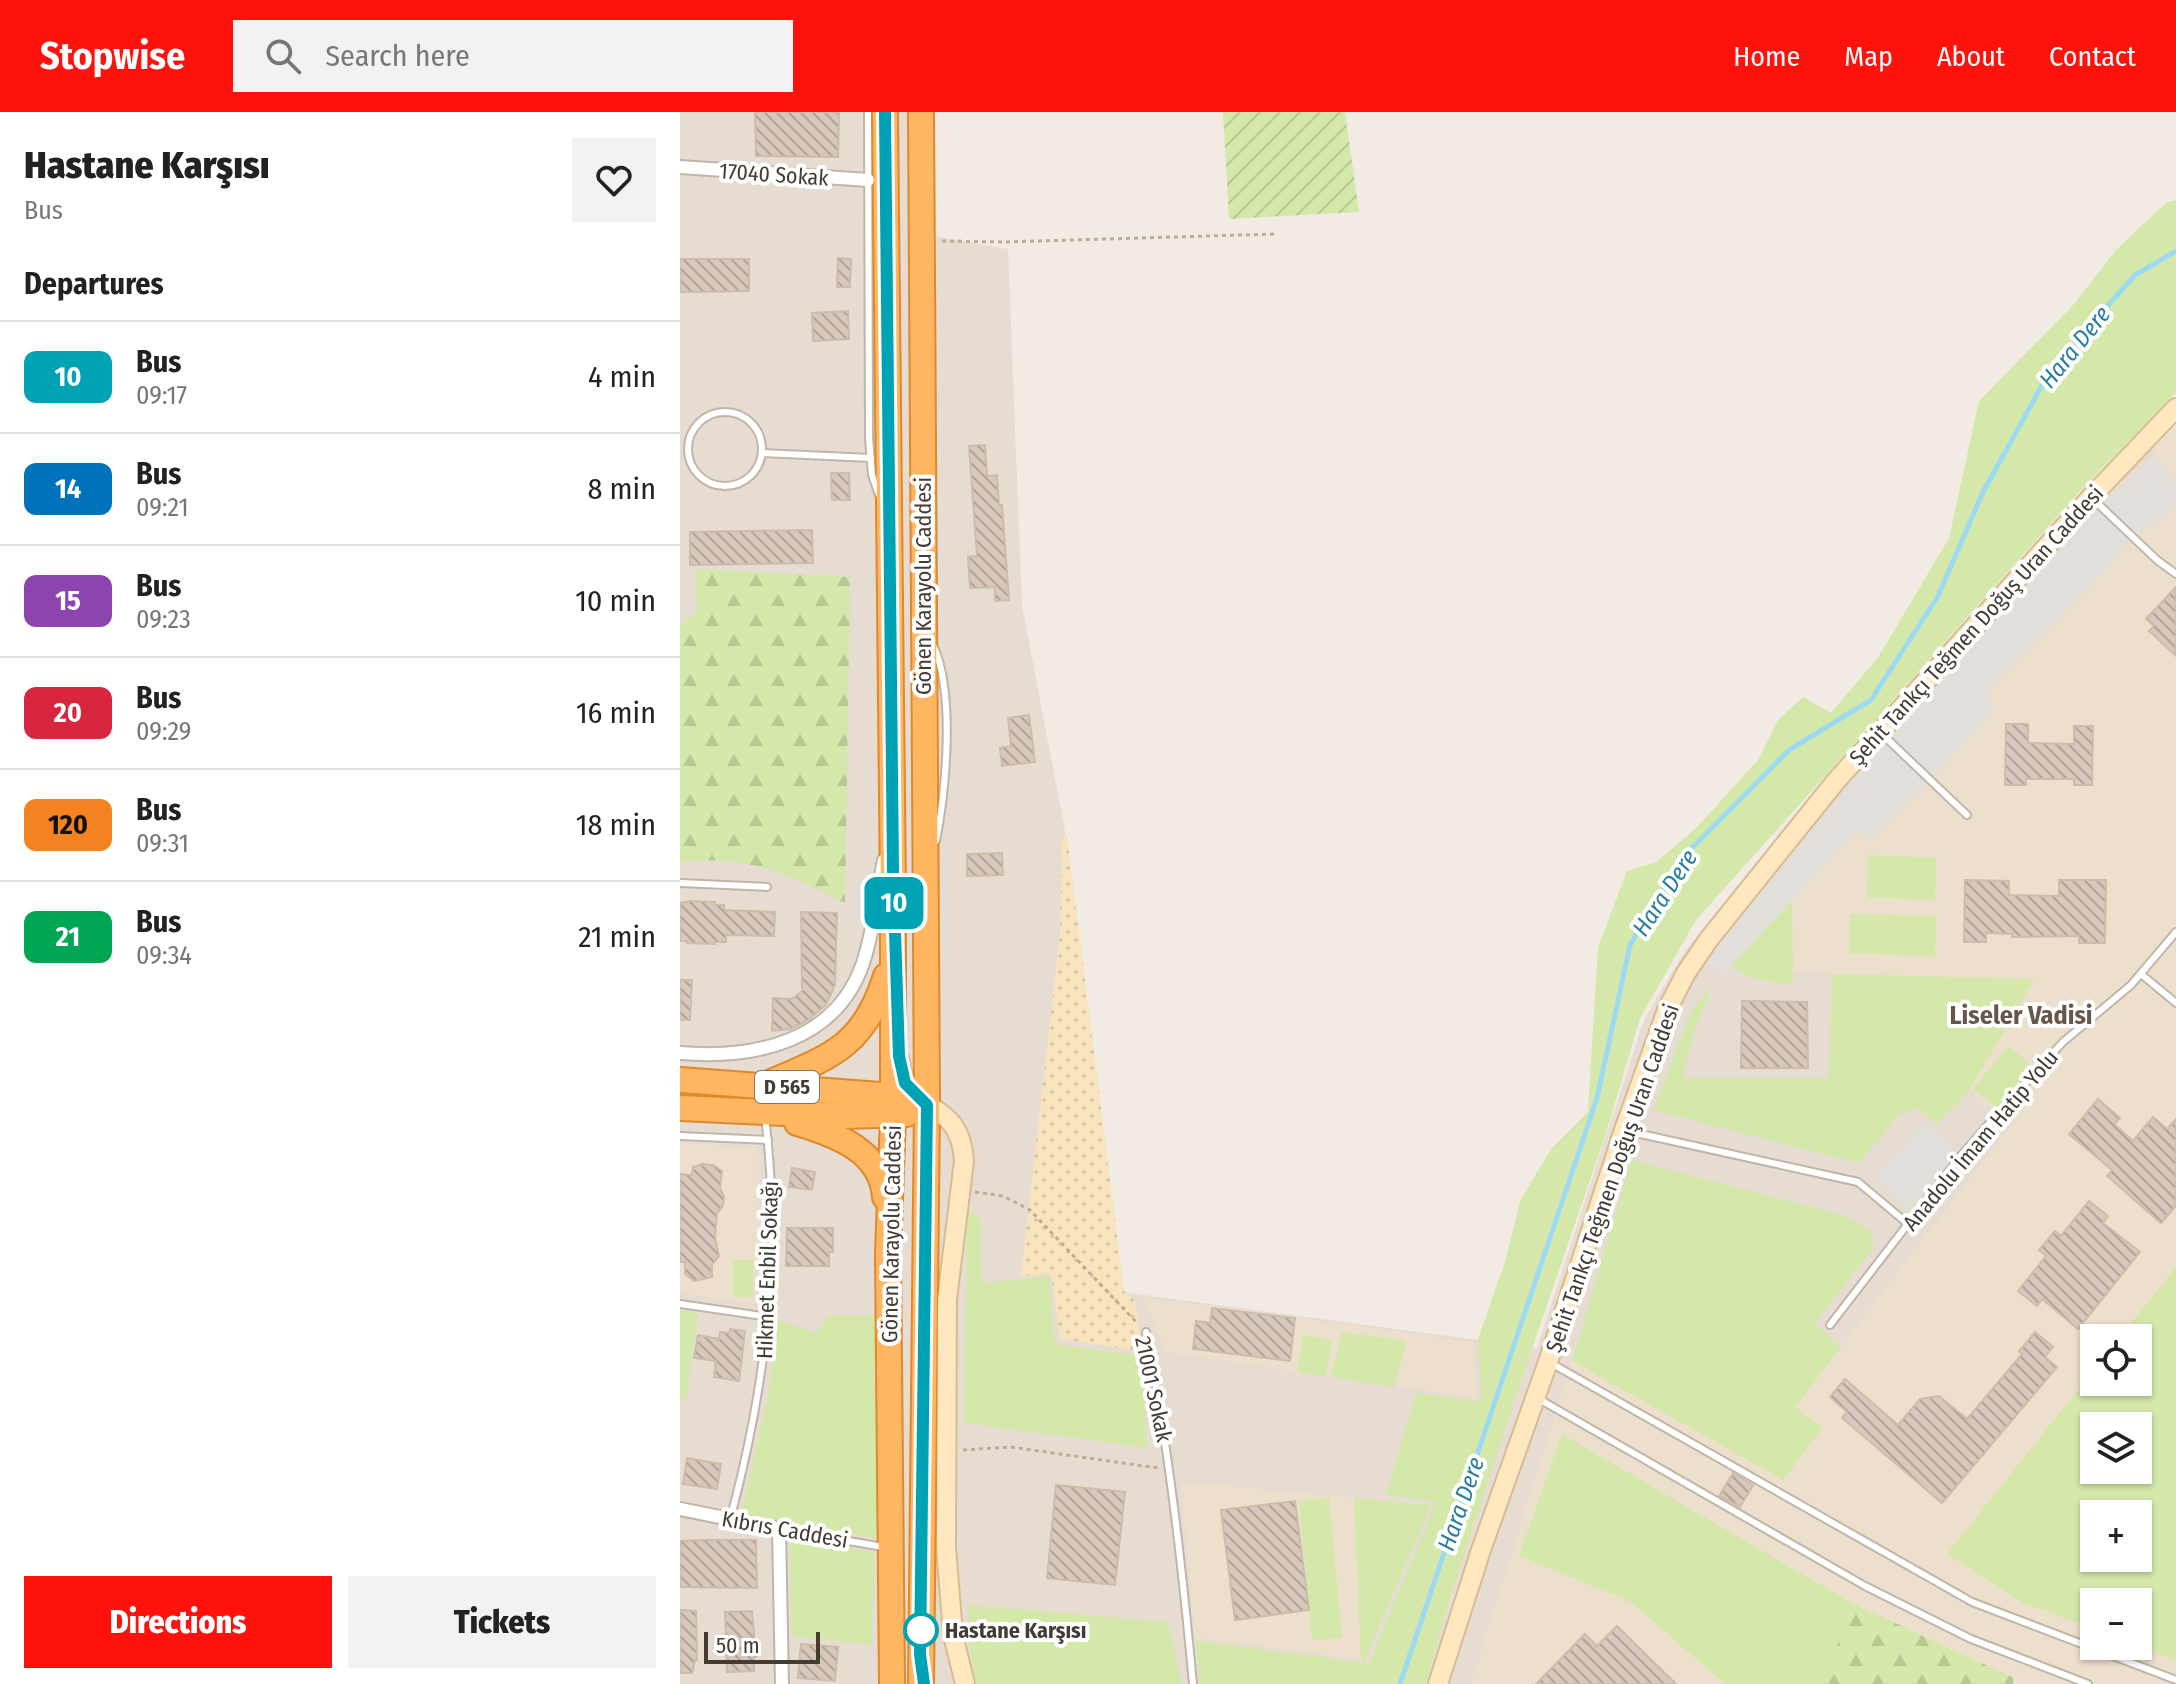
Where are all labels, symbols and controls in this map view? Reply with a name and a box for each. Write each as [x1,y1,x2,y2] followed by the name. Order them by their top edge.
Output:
[233,20,793,92] search box
[40,33,185,79] text: Stopwise
[261,34,305,78] icon: search
[325,38,470,74] text: Search here
[1733,40,1800,73] text: Home
[1844,40,1893,73] text: Map
[1937,40,2005,73] text: About
[2049,40,2136,73] text: Contact
[572,138,656,222] button: heart
[24,142,270,188] text: Hastane Karşısı
[718,157,830,192] street label: 17040 Sokak
[24,195,63,226] text: Bus
[24,266,164,302] text: Departures
[2034,300,2116,394] water label: Hara Dere
[136,344,181,380] text: Bus
[588,359,656,395] text: 4 min
[54,360,82,393] text: 10
[136,380,187,411] text: 09:17
[136,456,181,492] text: Bus
[588,471,656,507] text: 8 min
[55,472,81,505] text: 14
[910,477,937,695] street label: Gönen Karayolu Caddesi
[1844,480,2109,771] street label: Şehit Tankçı Teğmen Doğuş Uran Caddesi
[136,492,189,523] text: 09:21
[136,568,181,604] text: Bus
[575,583,656,619] text: 10 min
[55,584,81,617] text: 15
[136,604,191,635] text: 09:23
[136,680,181,716] text: Bus
[576,695,656,731] text: 16 min
[54,696,82,729] text: 20
[136,716,191,747] text: 09:29
[136,792,181,828] text: Bus
[576,807,656,843] text: 18 min
[48,808,88,841] text: 120
[136,828,189,859] text: 09:31
[1627,845,1703,941] water label: Hara Dere
[858,877,930,929] line badge: 10
[880,886,908,919] text: 10
[136,904,181,940] text: Bus
[578,919,656,955] text: 21 min
[56,920,80,953] text: 21
[136,940,192,971] text: 09:34
[1540,1000,1685,1356] street label: Şehit Tankçı Teğmen Doğuş Uran Caddesi
[1949,1000,2093,1031] district label: Liseler Vadisi
[1897,1044,2064,1236] street label: Anadolu İmam Hatip Yolu
[755,1071,819,1103] road number: D 565
[876,1125,907,1343] street label: Gönen Karayolu Caddesi
[751,1181,784,1359] street label: Hikmet Enbil Sokağı
[2080,1324,2152,1660] map controls
[2080,1324,2152,1396] button: locate
[1129,1334,1178,1445] street label: 21001 Sokak
[2080,1412,2152,1484] button: layers
[1432,1454,1490,1554] water label: Hara Dere
[2080,1500,2152,1572] button: +
[720,1505,850,1554] street label: Kıbrıs Caddesi
[24,1576,332,1668] button: Directions
[348,1576,656,1668] button: Tickets
[2080,1588,2152,1660] button: −
[904,1613,938,1647] marker: Hastane Karşısı
[945,1617,1086,1644] place label: Hastane Karşısı
[704,1628,820,1664] scale bar
[716,1632,760,1659] text: 50 m

